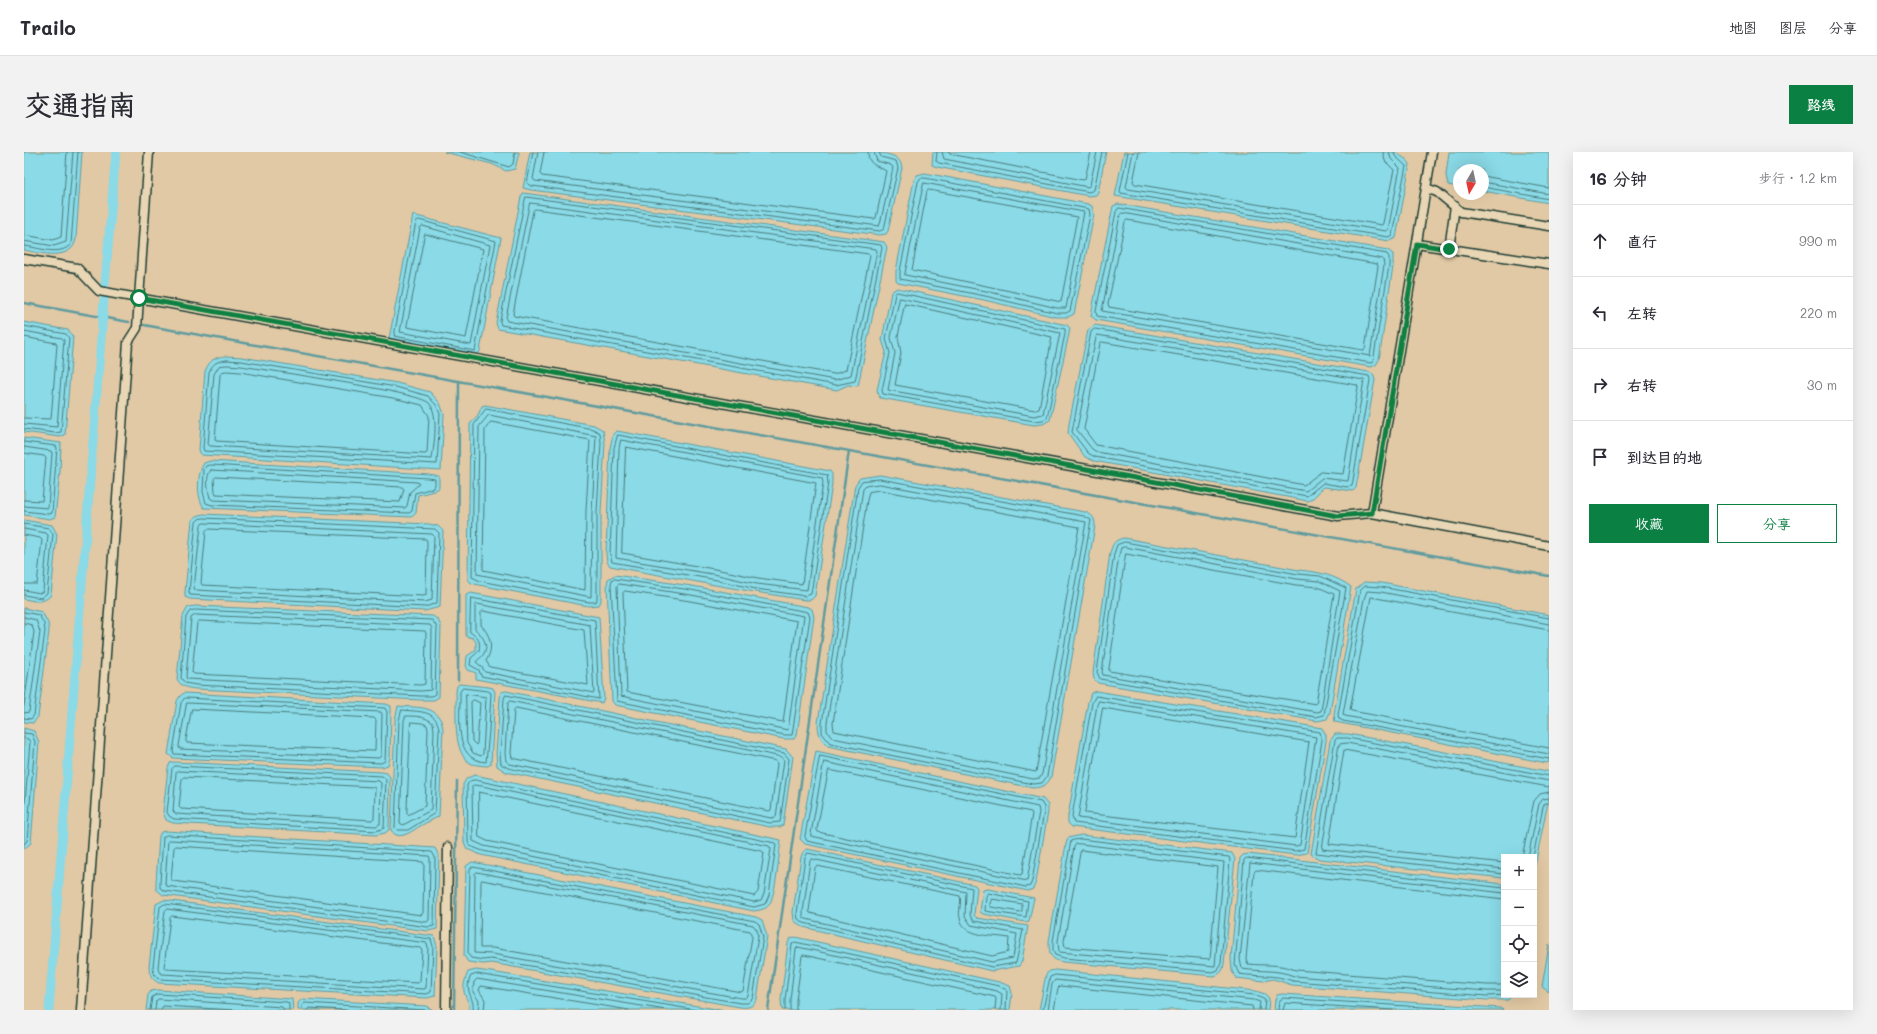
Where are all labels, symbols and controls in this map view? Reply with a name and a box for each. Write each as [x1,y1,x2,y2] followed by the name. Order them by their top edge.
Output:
[20,15,76,40] text: Trailo
[1729,18,1757,37] text: 地图
[1779,18,1807,37] text: 图层
[1829,18,1857,37] text: 分享
[1789,85,1853,124] button: 路线
[24,86,136,122] text: 交通指南
[1453,164,1489,200] north arrow
[1589,167,1647,189] text: 16 分钟
[1759,169,1837,186] text: 步行 · 1.2 km
[1589,230,1611,252] icon: ahead
[1627,231,1657,251] text: 直行
[1799,232,1837,249] text: 990 m
[1440,240,1458,258] route end
[130,289,148,307] route start
[1589,302,1611,324] icon: left
[1627,303,1657,323] text: 左转
[1800,304,1837,321] text: 220 m
[1589,374,1611,396] icon: right
[1627,375,1657,395] text: 右转
[1807,376,1837,393] text: 30 m
[1589,446,1611,468] icon: arrive
[1627,447,1702,467] text: 到达目的地
[1589,504,1709,543] button: 收藏
[1717,504,1837,543] button: 分享
[1501,854,1537,998] map controls
[1501,854,1537,890] button: +
[1501,890,1537,926] button: −
[1501,926,1537,962] button: locate
[1501,962,1537,998] button: layers

